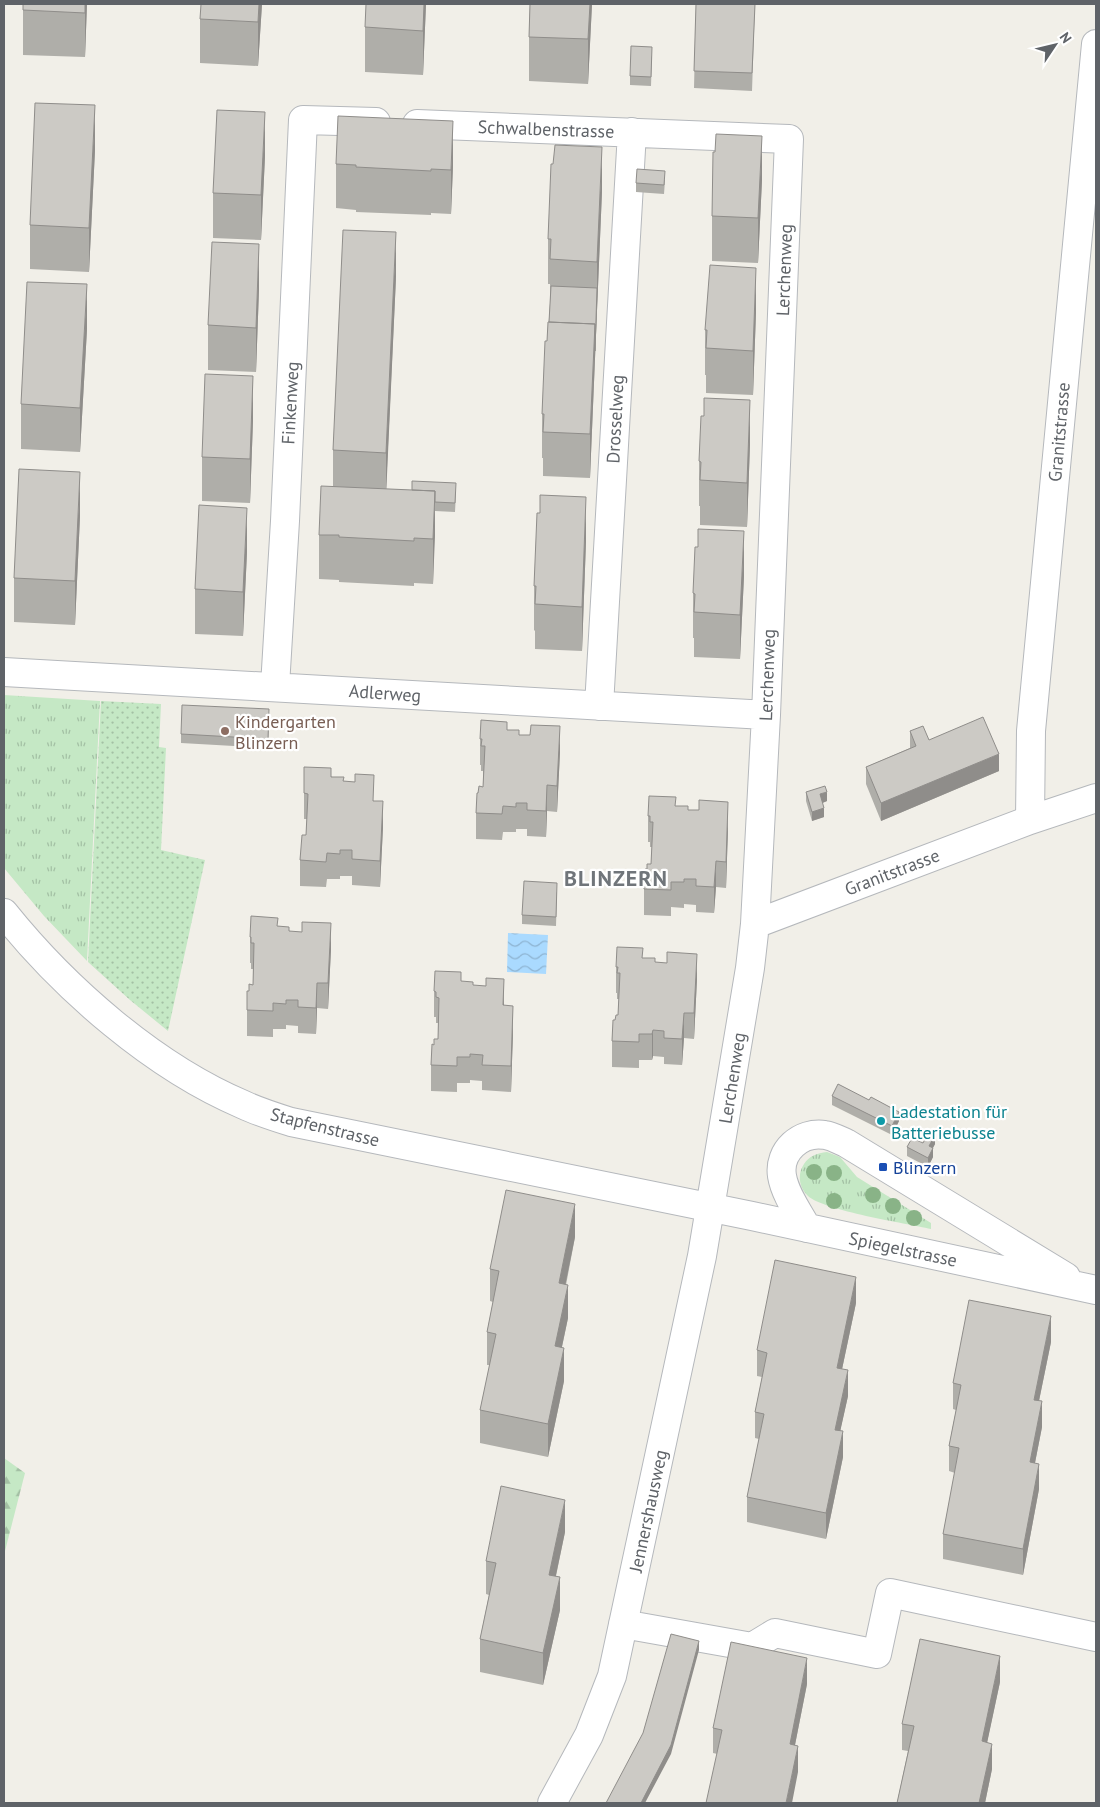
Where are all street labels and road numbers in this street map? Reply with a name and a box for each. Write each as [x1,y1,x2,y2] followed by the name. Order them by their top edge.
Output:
[477,115,615,143] street label: Schwalbenstrasse
[771,224,797,316] street label: Lerchenweg
[276,361,304,445] street label: Finkenweg
[601,374,629,464] street label: Drosselweg
[1043,381,1075,483] street label: Granitstrasse
[754,629,780,721] street label: Lerchenweg
[348,679,422,707] street label: Adlerweg
[841,843,943,901] street label: Granitstrasse
[713,1031,751,1125] street label: Lerchenweg
[268,1102,382,1152] street label: Stapfenstrasse
[847,1226,959,1272] street label: Spiegelstrasse
[624,1448,672,1575] street label: Jennershausweg

